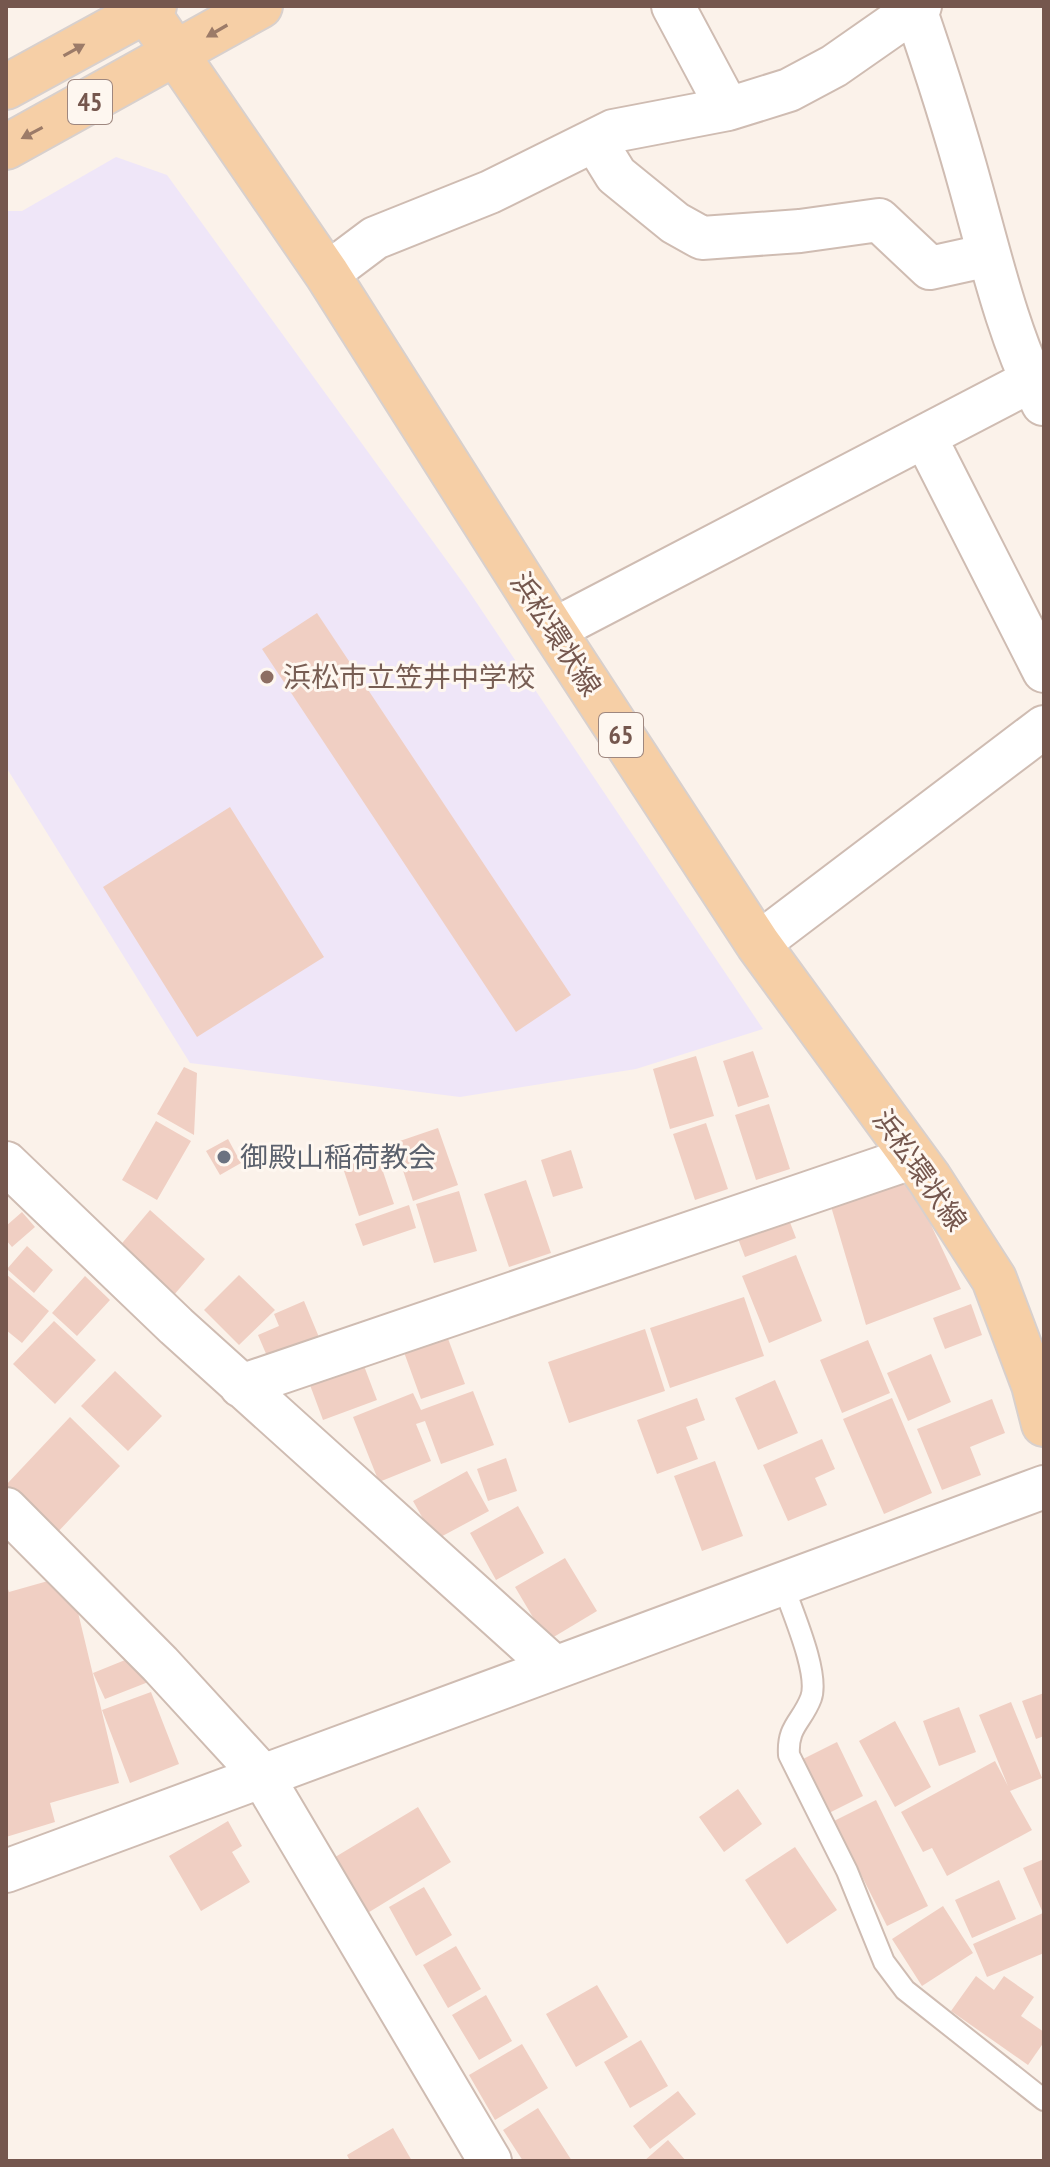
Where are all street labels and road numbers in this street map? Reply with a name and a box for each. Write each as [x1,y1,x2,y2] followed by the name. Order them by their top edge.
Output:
[68,80,112,124] road number: 45
[503,565,610,703] street label: 浜松環状線
[599,713,643,757] road number: 65
[865,1102,976,1238] street label: 浜松環状線

